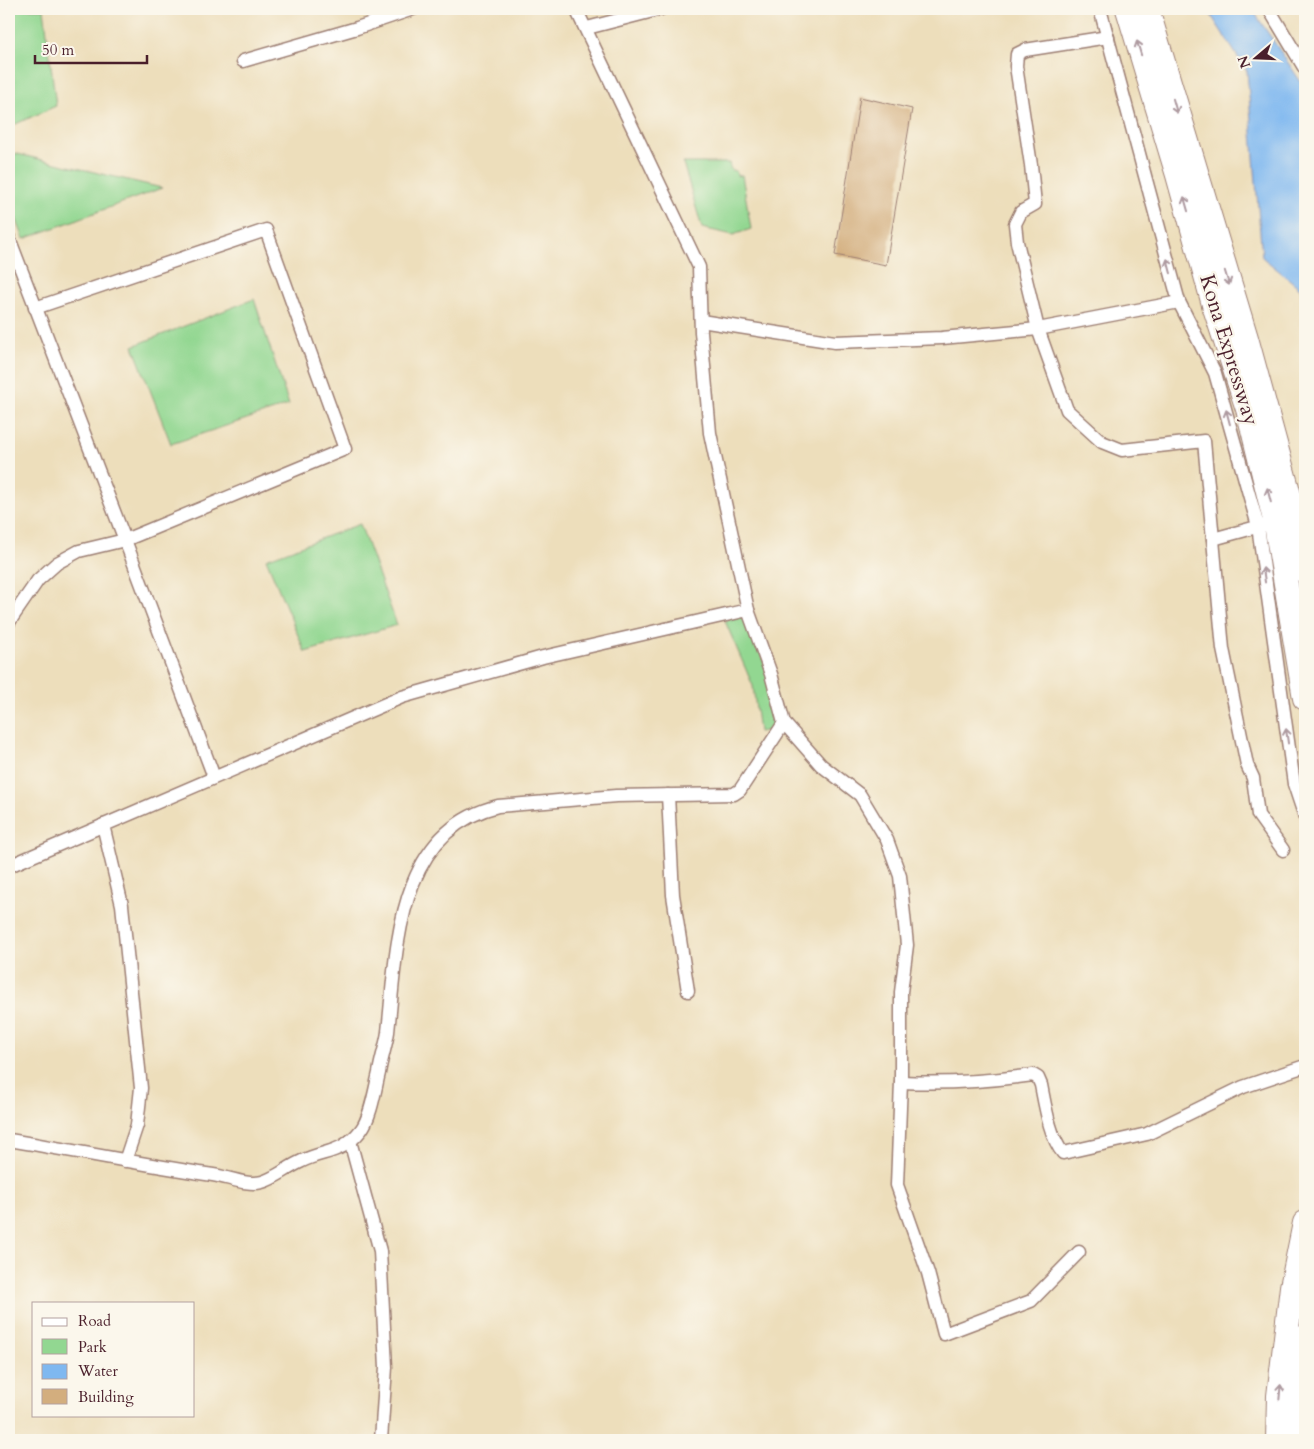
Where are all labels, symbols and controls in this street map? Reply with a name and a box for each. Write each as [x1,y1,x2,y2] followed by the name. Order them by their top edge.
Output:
[35,32,148,64] scale bar
[1232,32,1282,82] north arrow
[42,40,74,60] text: 50 m
[1134,41,1144,57] one-way arrow
[1233,53,1255,71] text: N
[1171,98,1181,114] one-way arrow
[1180,196,1190,212] one-way arrow
[1164,259,1173,275] one-way arrow
[1223,270,1233,286] one-way arrow
[1192,271,1266,429] street label: Kona Expressway
[1222,409,1232,425] one-way arrow
[1264,487,1273,503] one-way arrow
[1259,567,1269,583] one-way arrow
[1282,728,1292,744] one-way arrow
[32,1302,195,1416] legend
[78,1311,111,1331] text: Road
[78,1337,107,1357] text: Park
[77,1361,119,1381] text: Water
[1275,1384,1285,1400] one-way arrow
[78,1387,134,1407] text: Building

